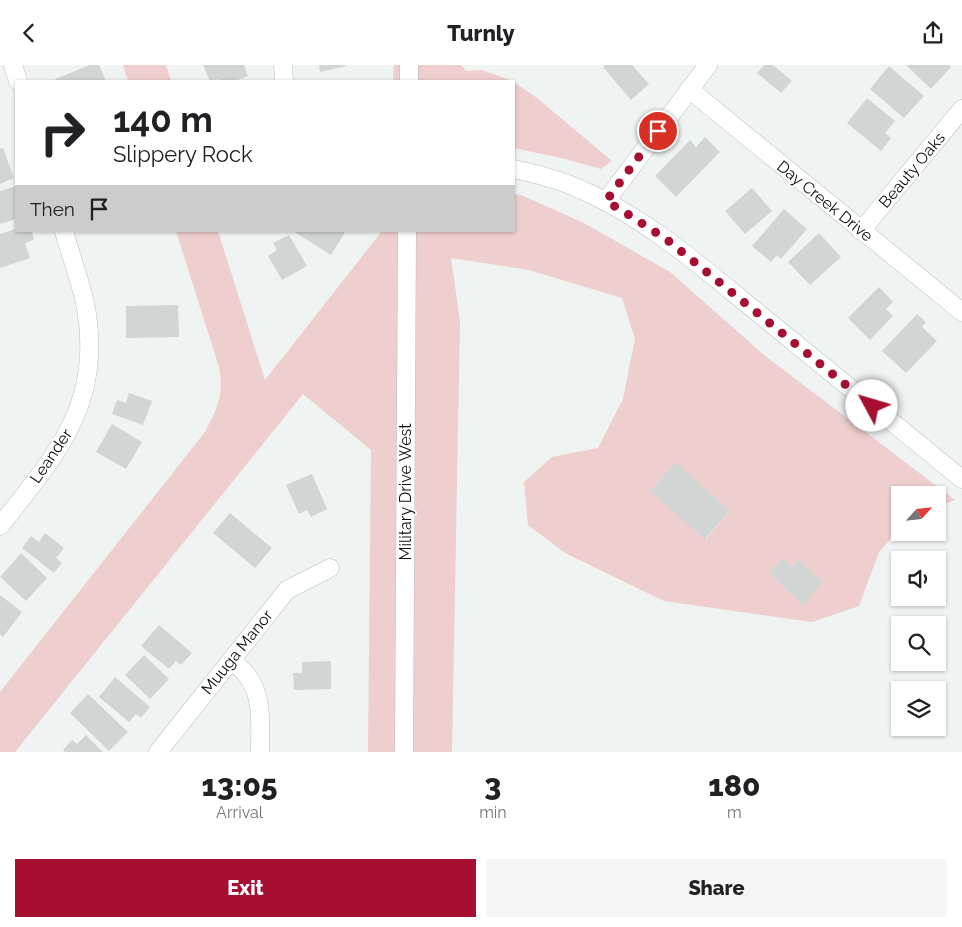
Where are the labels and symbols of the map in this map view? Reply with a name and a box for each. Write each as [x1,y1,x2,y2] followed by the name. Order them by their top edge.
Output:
[637,110,679,152] pin
[875,128,949,212] street label: Beauty Oaks
[773,156,877,246] street label: Day Creek Drive
[845,379,897,431] position arrow
[396,423,415,561] street label: Military Drive West
[26,425,76,487] street label: Leander
[891,486,946,541] north arrow
[197,606,277,698] street label: Muuga Manor

